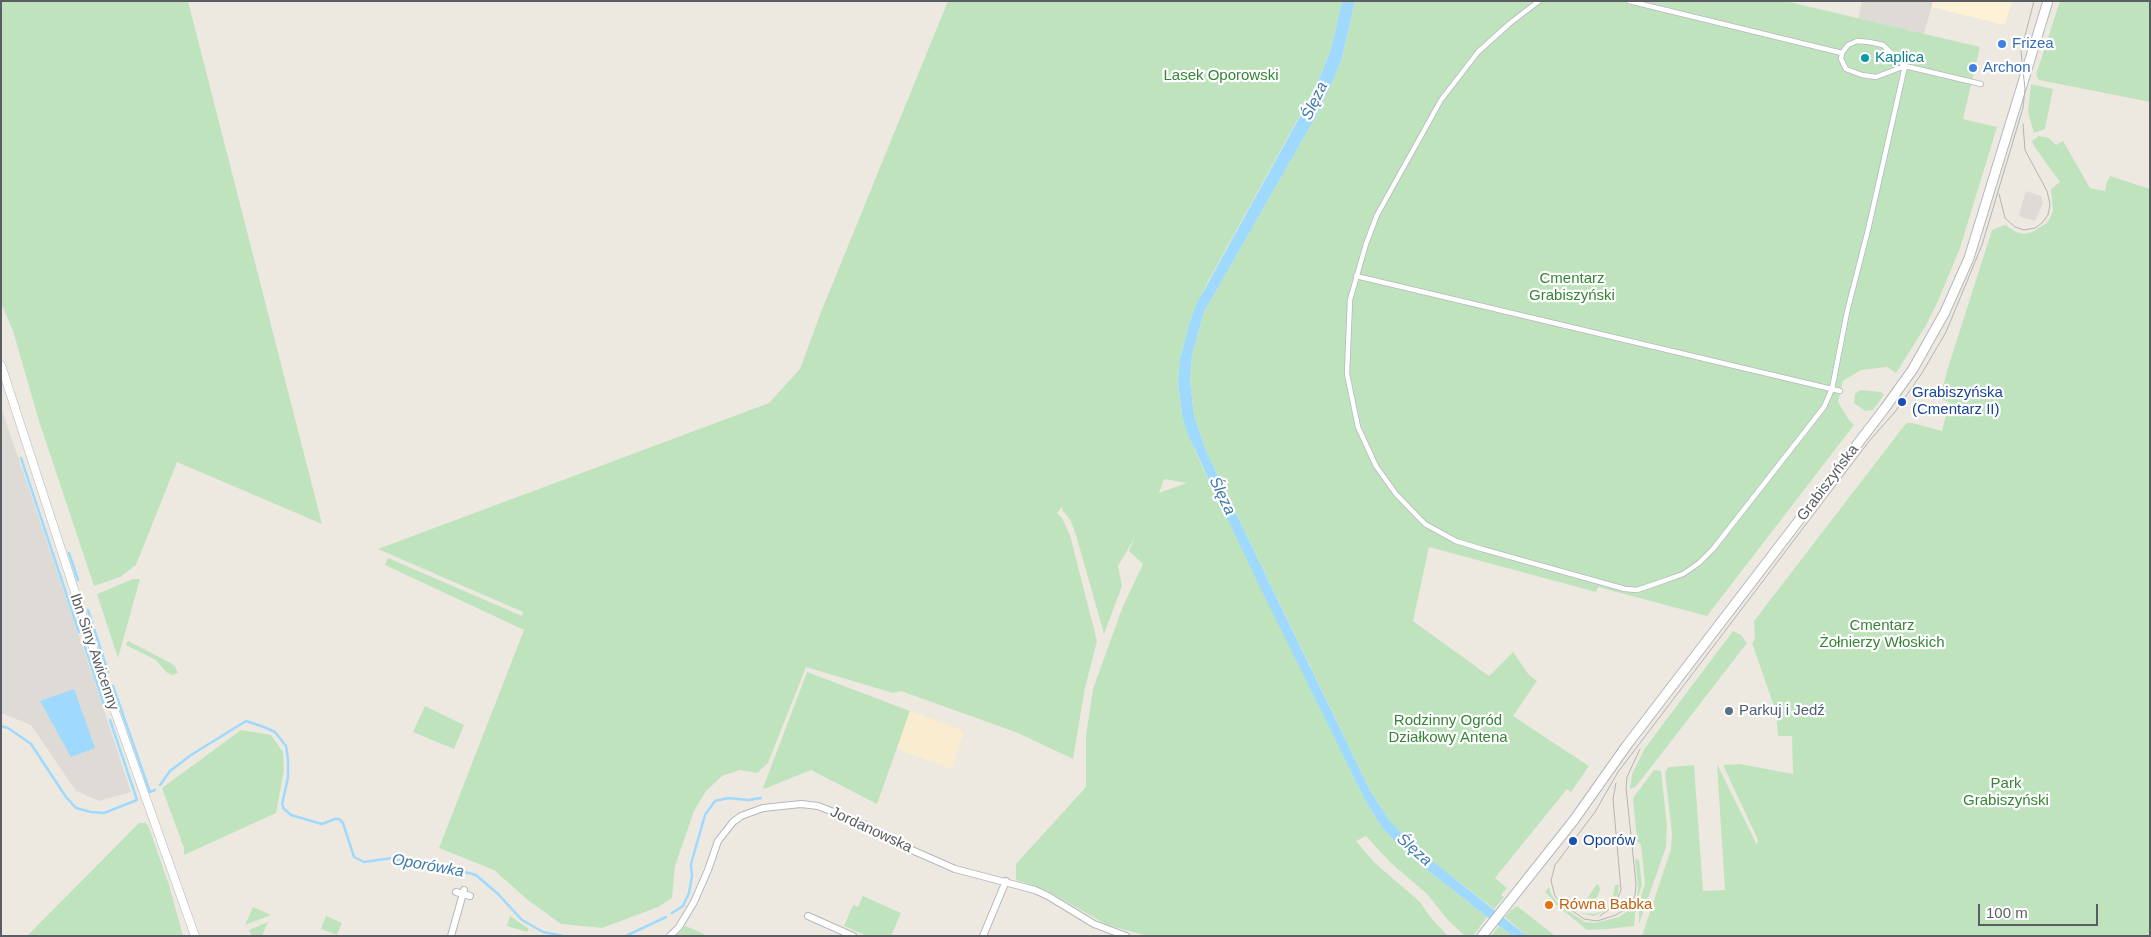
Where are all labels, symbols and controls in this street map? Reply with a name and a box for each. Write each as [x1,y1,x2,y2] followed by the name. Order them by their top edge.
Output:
[2012,35,2054,53] place label: Frizea
[1996,38,2008,50] marker: Frizea
[1875,49,1924,67] place label: Kaplica
[1859,52,1871,64] marker: Kaplica
[1983,59,2031,77] place label: Archon
[1967,62,1979,74] marker: Archon
[1163,67,1279,85] park label: Lasek Oporowski
[1298,79,1332,123] water label: Ślęza
[1529,270,1615,305] park label: Cmentarz Grabiszyński
[1912,384,2003,419] place label: Grabiszyńska (Cmentarz II)
[1896,396,1908,408] marker: Grabiszyńska (Cmentarz II)
[1793,441,1863,525] street label: Grabiszyńska
[1205,474,1239,518] water label: Ślęza
[66,591,122,713] street label: Ibn Siny Awicenny
[1819,617,1945,652] park label: Cmentarz Żołnierzy Włoskich
[1739,702,1825,720] place label: Parkuj i Jedź
[1723,705,1735,717] marker: Parkuj i Jedź
[1388,712,1508,747] park label: Rodzinny Ogród Działkowy Antena
[1963,775,2049,810] park label: Park Grabiszyński
[827,803,915,857] street label: Jordanowska
[1393,830,1435,870] water label: Ślęza
[1583,832,1636,850] place label: Oporów
[1567,835,1579,847] marker: Oporów
[390,850,466,882] water label: Oporówka
[1981,894,2101,926] scale bar
[1559,896,1652,914] place label: Równa Babka
[1543,899,1555,911] marker: Równa Babka
[1986,904,2028,921] text: 100 m

